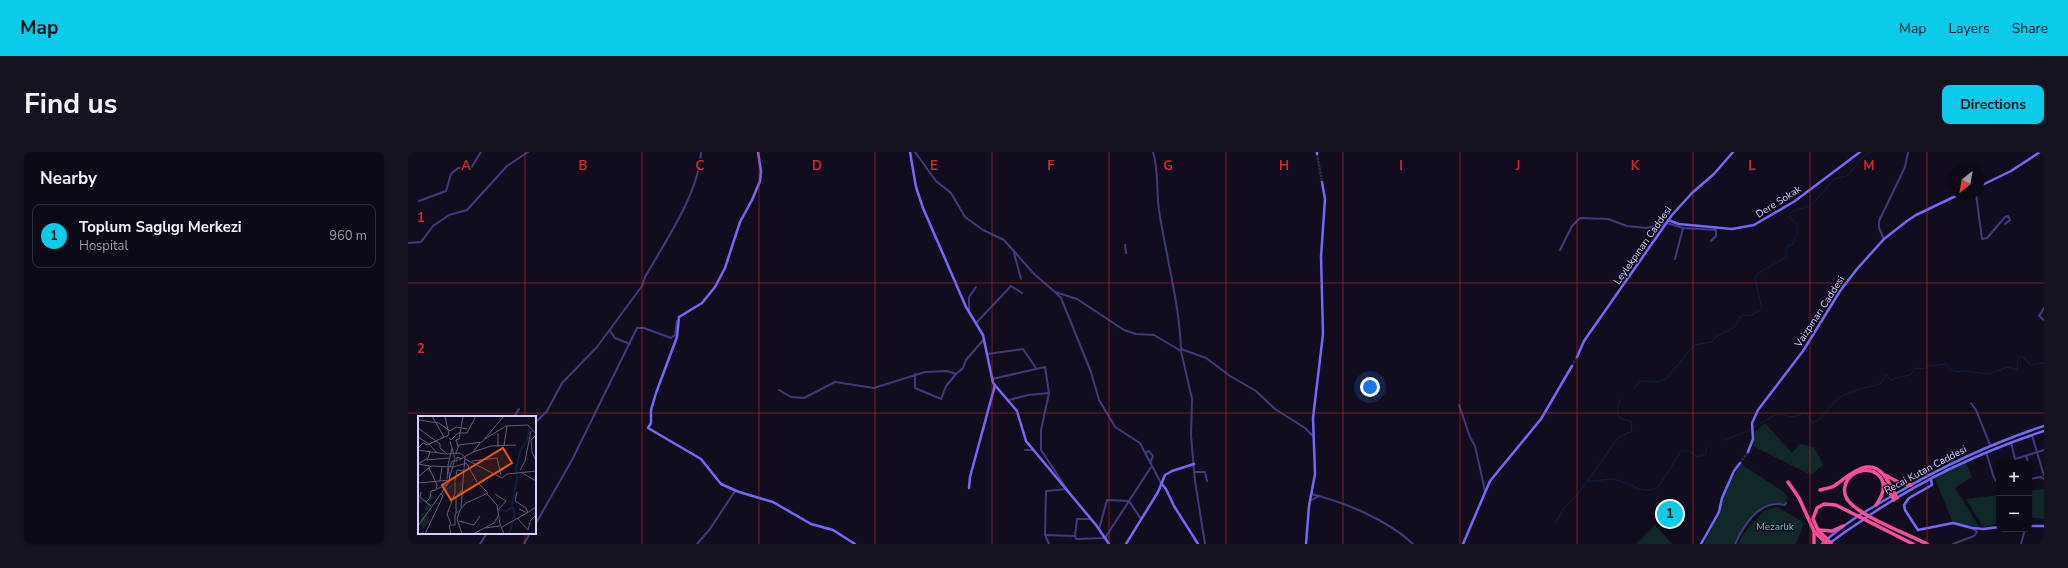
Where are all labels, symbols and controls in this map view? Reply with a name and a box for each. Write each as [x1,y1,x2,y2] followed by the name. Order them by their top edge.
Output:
[20,15,58,41] text: Map
[1899,19,1926,38] text: Map
[1948,19,1990,38] text: Layers
[2012,19,2048,38] text: Share
[24,85,118,123] text: Find us
[1942,85,2044,124] button: Directions
[461,157,471,175] text: A
[579,157,588,175] text: B
[696,157,705,175] text: C
[812,157,822,175] text: D
[930,157,938,175] text: E
[1047,157,1055,175] text: F
[1163,157,1173,175] text: G
[1279,157,1289,175] text: H
[1399,157,1403,175] text: I
[1515,157,1520,175] text: J
[1631,157,1640,175] text: K
[1748,157,1756,175] text: L
[1863,157,1875,175] text: M
[1948,164,1984,200] north arrow
[40,167,97,190] text: Nearby
[1753,182,1805,221] street label: Dere Sokak
[1611,204,1675,288] street label: Leylekpınarı Caddesi
[417,209,425,227] text: 1
[79,217,242,237] text: Toplum Saglıgı Merkezi
[50,227,58,245] text: 1
[329,227,367,245] text: 960 m
[79,237,128,255] text: Hospital
[1791,273,1848,351] street label: Vaizpınarı Caddesi
[417,340,425,358] text: 2
[1360,377,1380,397] your location
[418,416,536,534] inset map
[1882,442,1969,498] street label: Recai Kutan Caddesi
[1996,460,2032,532] map controls
[1996,460,2032,496] button: +
[1996,496,2032,532] button: −
[1657,499,1683,529] pin: 1
[1756,520,1795,534] park label: Mezarlık

